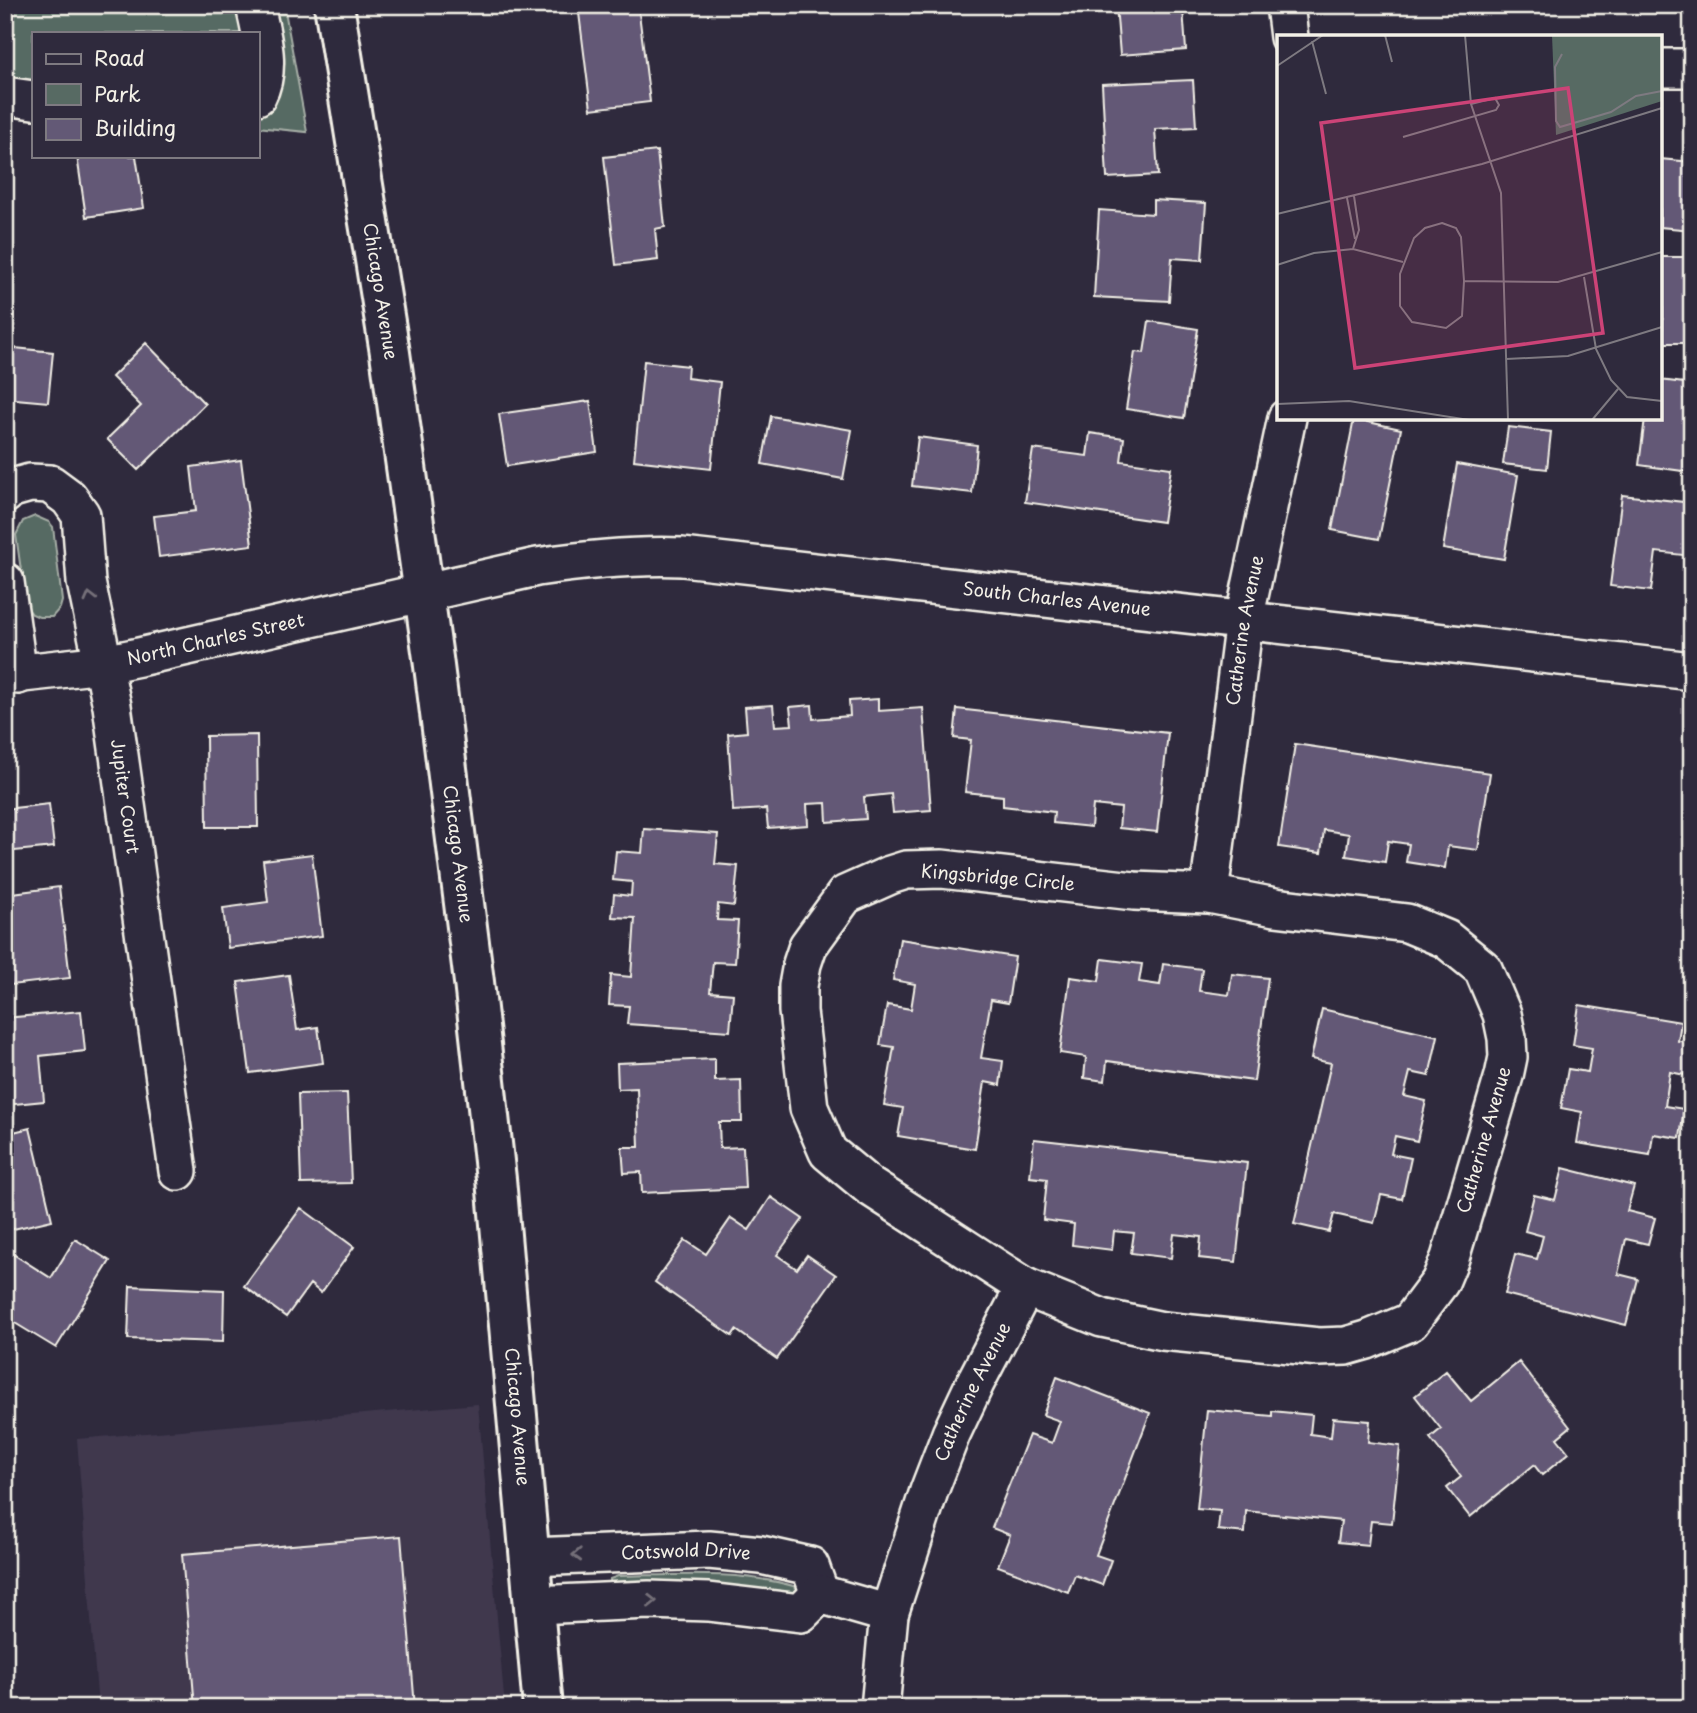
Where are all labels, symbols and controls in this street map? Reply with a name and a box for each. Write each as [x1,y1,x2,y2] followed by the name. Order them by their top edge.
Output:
[32,32,259,158] legend
[1277,35,1662,420] inset map
[94,41,145,73] text: Road
[94,77,141,109] text: Park
[94,111,176,143] text: Building
[357,221,406,362] street label: Chicago Avenue
[1218,552,1269,707] street label: Catherine Avenue
[961,574,1152,622] street label: South Charles Avenue
[84,591,98,603] one-way arrow
[124,605,307,671] street label: North Charles Street
[105,737,148,855] street label: Jupiter Court
[437,783,481,924] street label: Chicago Avenue
[920,856,1076,897] street label: Kingsbridge Circle
[1449,1063,1517,1216] street label: Catherine Avenue
[927,1317,1017,1465] street label: Catherine Avenue
[499,1346,538,1487] street label: Chicago Avenue
[620,1535,752,1566] street label: Cotswold Drive
[571,1548,582,1563] one-way arrow
[647,1593,657,1609] one-way arrow

